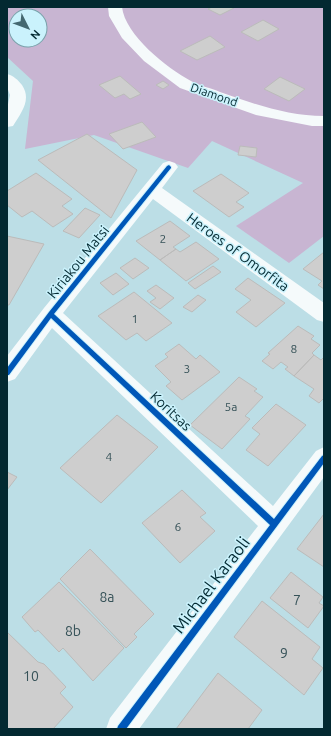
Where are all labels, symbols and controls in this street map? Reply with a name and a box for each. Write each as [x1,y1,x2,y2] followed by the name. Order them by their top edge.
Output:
[8,8,48,48] north arrow
[28,28,43,42] text: N
[189,80,239,109] street label: Diamond
[184,210,292,294] street label: Heroes of Omorfita
[44,223,112,301] street label: Kiriakou Matsi
[160,232,166,245] house number: 2
[132,312,138,325] house number: 1
[291,342,298,355] house number: 8
[184,362,190,375] house number: 3
[147,388,195,434] street label: Koritsas
[225,400,237,413] house number: 5a
[106,450,113,463] house number: 4
[175,520,182,533] house number: 6
[168,533,253,637] street label: Michael Karaoli
[99,589,115,605] house number: 8a
[293,592,301,608] house number: 7
[65,623,81,639] house number: 8b
[280,645,288,661] house number: 9
[23,668,39,684] house number: 10

